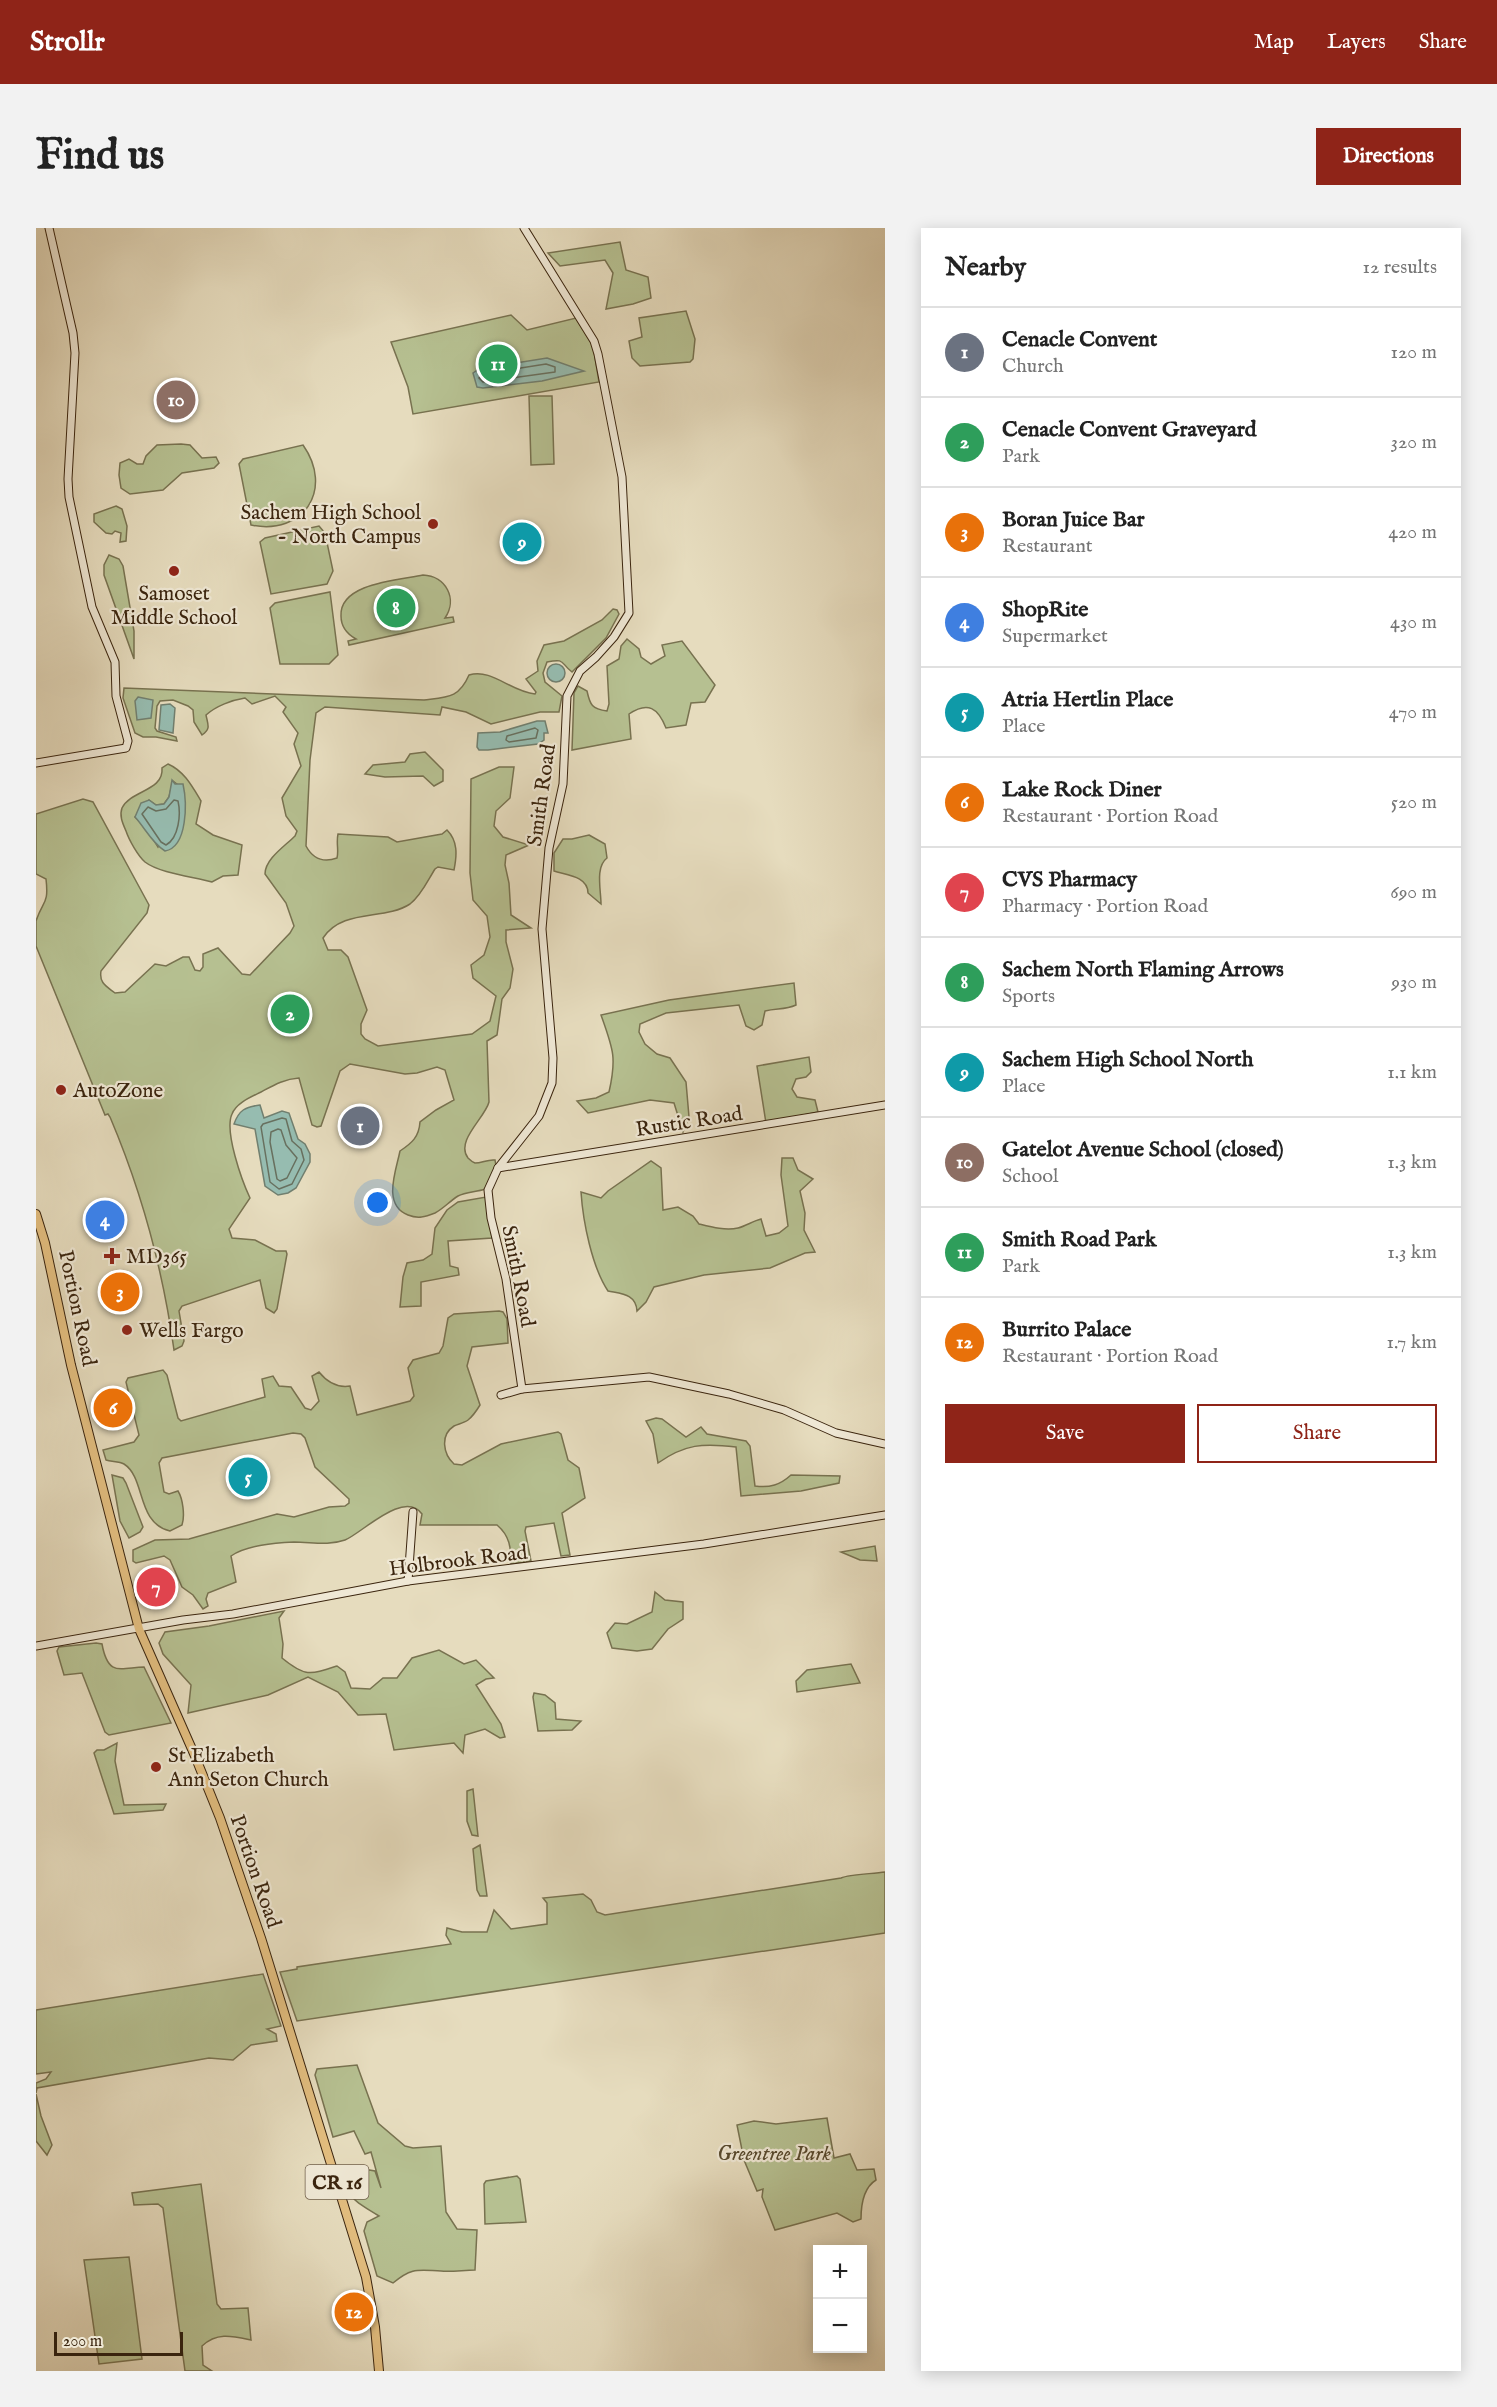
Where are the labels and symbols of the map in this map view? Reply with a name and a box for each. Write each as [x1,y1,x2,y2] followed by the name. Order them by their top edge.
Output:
[478,342,518,386] pin: 11
[156,378,196,423] pin: 10
[241,500,421,551] place label: Sachem High School - North Campus
[426,517,440,531] marker: Sachem High School - North Campus
[502,520,542,564] pin: 9
[167,564,181,578] marker: Samoset Middle School
[111,581,238,632] place label: Samoset Middle School
[376,586,416,631] pin: 8
[522,742,563,848] street label: Smith Road
[270,992,310,1036] pin: 2
[72,1078,164,1105] place label: AutoZone
[54,1083,68,1097] marker: AutoZone
[634,1101,745,1144] street label: Rustic Road
[340,1104,380,1148] pin: 1
[363,1188,392,1217] your location
[86,1198,124,1242] pin: 4
[494,1223,541,1330] street label: Smith Road
[126,1244,187,1271] place label: MD365
[103,1247,121,1265] marker: MD365
[51,1248,102,1370] street label: Portion Road
[100,1270,140,1314] pin: 3
[139,1318,244,1345] place label: Wells Fargo
[120,1323,134,1337] marker: Wells Fargo
[94,1386,133,1430] pin: 6
[228,1454,268,1500] pin: 5
[387,1539,530,1583] street label: Holbrook Road
[136,1564,176,1610] pin: 7
[167,1743,329,1794] place label: St Elizabeth Ann Seton Church
[149,1760,163,1774] marker: St Elizabeth Ann Seton Church
[223,1811,287,1932] street label: Portion Road
[717,2141,831,2168] park label: Greentree Park
[306,2165,368,2199] road number: CR 16
[334,2290,374,2334] pin: 12
[54,2329,183,2356] scale bar

